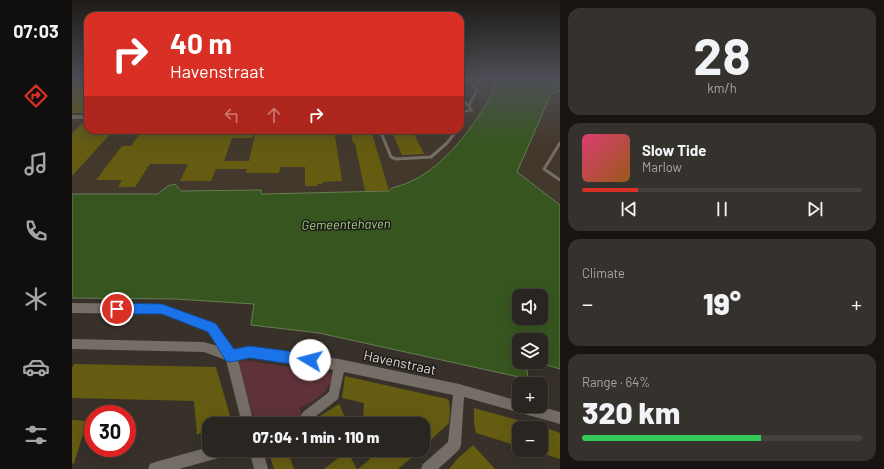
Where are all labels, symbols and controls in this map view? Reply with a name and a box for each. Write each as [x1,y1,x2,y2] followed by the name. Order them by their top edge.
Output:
[13,20,59,42] text: 07:03
[693,23,751,85] text: 28
[170,26,232,60] text: 40 m
[104,28,156,80] icon: right
[170,60,265,82] text: Havenstraat
[707,80,737,96] text: km/h
[22,82,50,110] icon: directions
[221,104,243,126] icon: left
[263,104,285,126] icon: ahead
[305,104,327,126] icon: right
[642,141,706,159] text: Slow Tide
[22,150,50,178] icon: music
[642,159,682,175] text: Marlow
[618,198,640,220] icon: previous
[711,198,733,220] icon: pause
[804,198,826,220] icon: next
[301,215,391,233] water label: Gemeentehaven
[22,217,50,245] icon: phone
[582,265,625,281] text: Climate
[22,285,50,313] icon: climate
[703,285,741,321] text: 19°
[512,289,548,457] map controls
[512,289,548,325] button: sound
[582,290,593,316] text: −
[851,290,862,316] text: +
[100,292,134,326] pin
[106,298,128,320] icon: arrive
[512,333,548,369] button: layers
[289,339,331,381] position arrow
[362,346,438,378] street label: Havenstraat
[22,353,50,381] icon: car
[582,374,650,390] text: Range · 64%
[512,377,548,413] button: +
[582,394,680,430] text: 320 km
[84,405,136,457] speed limit sign: 30
[22,421,50,449] icon: filters
[512,421,548,457] button: −
[253,428,379,446] text: 07:04 · 1 min · 110 m

